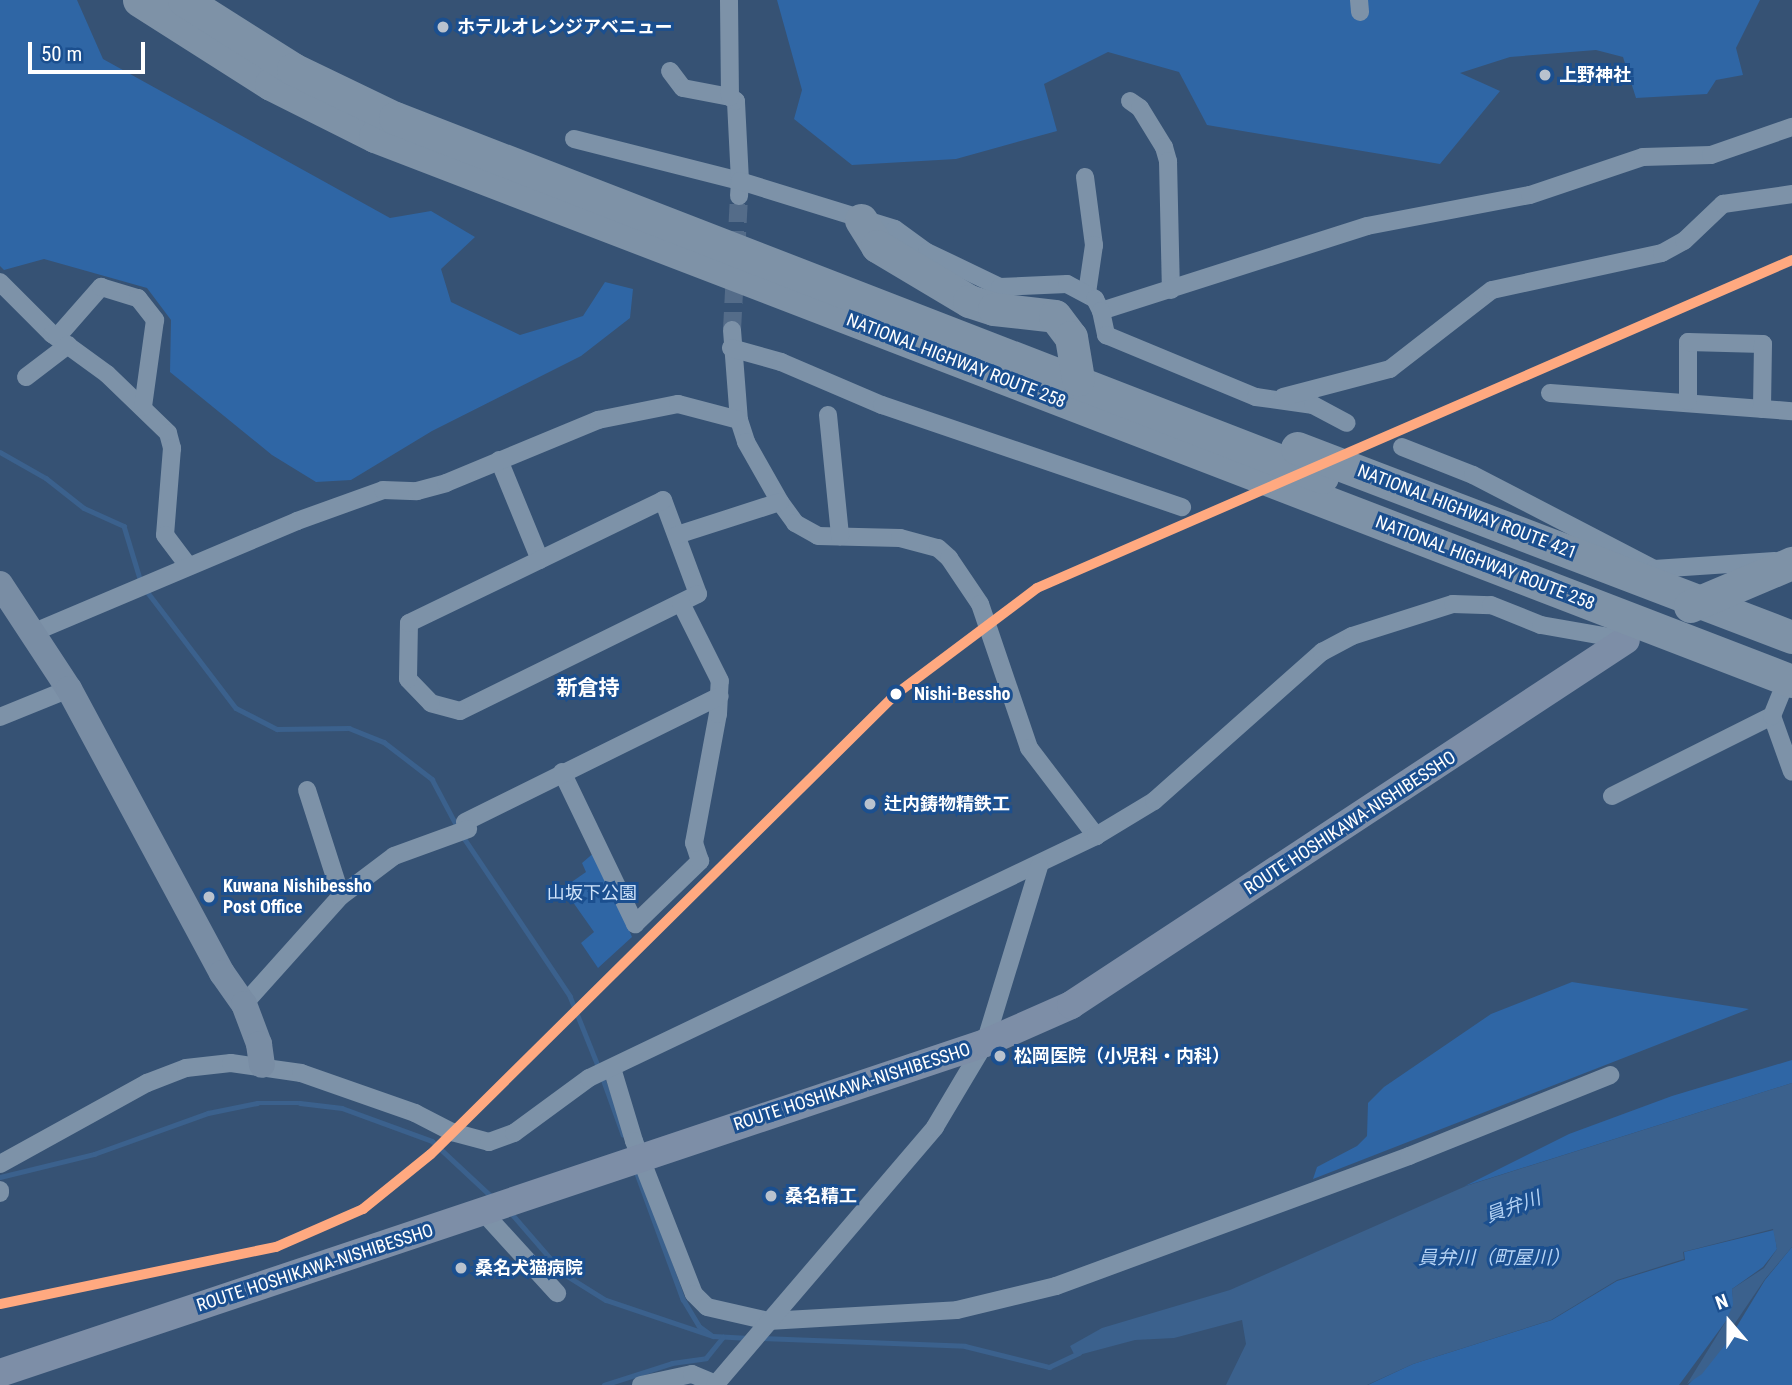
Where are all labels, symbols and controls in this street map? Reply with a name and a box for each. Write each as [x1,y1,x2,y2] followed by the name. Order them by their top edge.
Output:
[457,16,673,38] place label: ホテルオレンジアベニュー
[435,19,451,35] marker: ホテルオレンジアベニュー
[32,28,149,72] scale bar
[41,42,82,66] text: 50 m
[1559,64,1631,86] place label: 上野神社
[1537,67,1553,83] marker: 上野神社
[843,309,1069,413] street label: NATIONAL HIGHWAY ROUTE 258
[1354,460,1580,564] street label: NATIONAL HIGHWAY ROUTE 421
[1372,511,1598,615] street label: NATIONAL HIGHWAY ROUTE 258
[557,675,619,701] district label: 新倉持
[885,683,907,705] marker: Nishi-Bessho
[914,683,1010,705] place label: Nishi-Bessho
[1240,746,1460,900] street label: ROUTE HOSHIKAWA-NISHIBESSHO
[884,793,1010,815] place label: 辻内鋳物精鉄工
[862,796,878,812] marker: 辻内鋳物精鉄工
[223,876,372,918] place label: Kuwana Nishibessho Post Office
[547,882,637,904] park label: 山坂下公園
[201,889,217,905] marker: Kuwana Nishibessho Post Office
[731,1038,973,1136] street label: ROUTE HOSHIKAWA-NISHIBESSHO
[1014,1045,1230,1067] place label: 松岡医院（小児科・内科）
[992,1048,1008,1064] marker: 松岡医院（小児科・内科）
[785,1185,857,1207] place label: 桑名精工
[1482,1187,1544,1227] water label: 員弁川
[763,1188,779,1204] marker: 桑名精工
[194,1219,436,1317] street label: ROUTE HOSHIKAWA-NISHIBESSHO
[1418,1247,1570,1269] water label: 員弁川（町屋川）
[475,1257,583,1279] place label: 桑名犬猫病院
[453,1260,469,1276] marker: 桑名犬猫病院
[1694,1287,1764,1357] north arrow
[1712,1289,1731,1315] text: N

